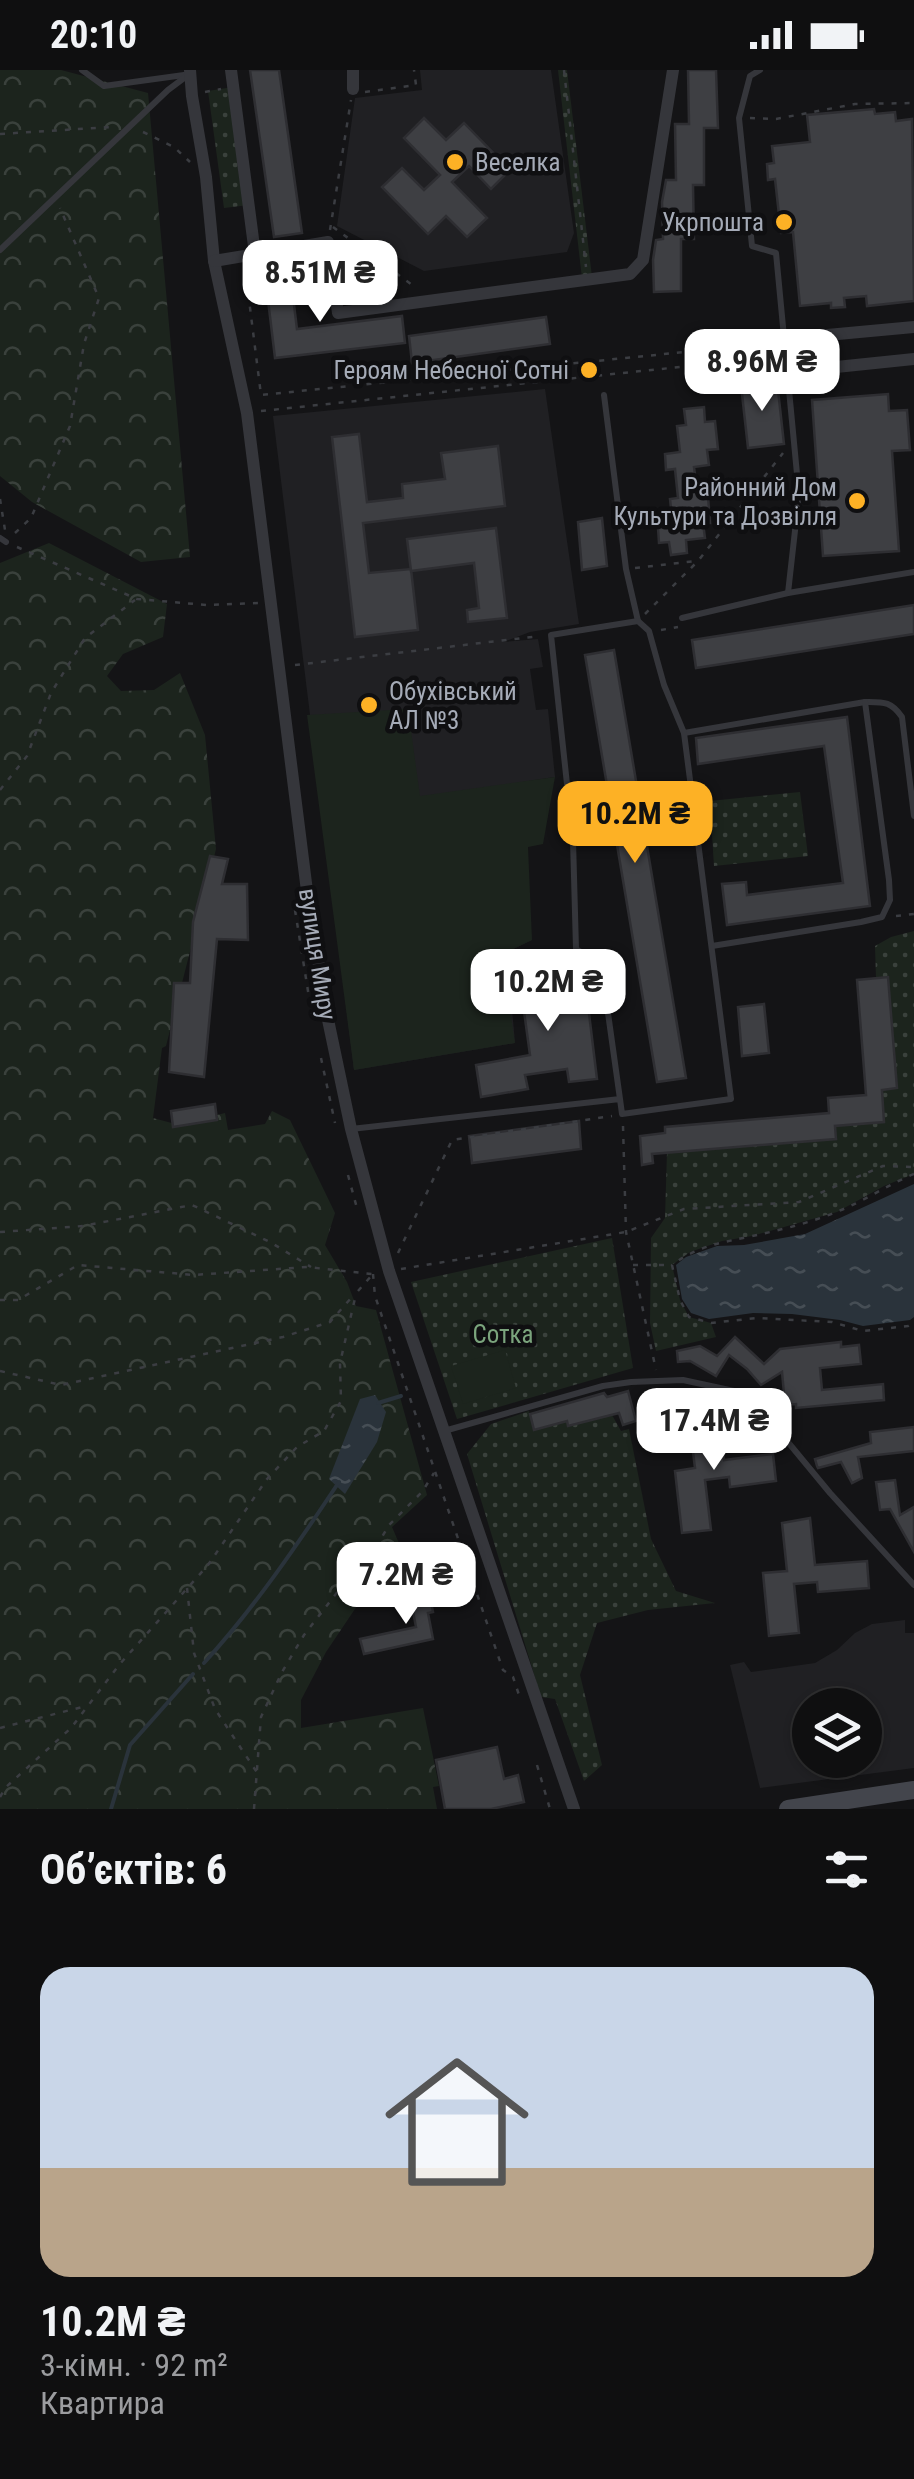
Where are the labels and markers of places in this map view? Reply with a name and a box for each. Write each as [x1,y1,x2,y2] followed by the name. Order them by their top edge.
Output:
[475,148,560,177] place label: Веселка
[444,151,466,173] marker: Веселка
[662,208,764,237] place label: Укрпошта
[773,211,795,233] marker: Укрпошта
[228,240,412,325] pin: 8.51M ₴
[670,329,854,414] pin: 8.96M ₴
[334,356,569,385] place label: Героям Небесної Сотні
[578,359,600,381] marker: Героям Небесної Сотні
[613,473,837,531] place label: Районний Дом Культури та Дозвілля
[846,490,868,512] marker: Районний Дом Культури та Дозвілля
[389,677,517,735] place label: Обухівський АЛ №3
[358,694,380,716] marker: Обухівський АЛ №3
[543,781,727,866] pin: 10.2M ₴
[456,949,640,1034] pin: 10.2M ₴
[622,1388,806,1473] pin: 17.4M ₴
[325,1542,487,1627] pin: 7.2M ₴

